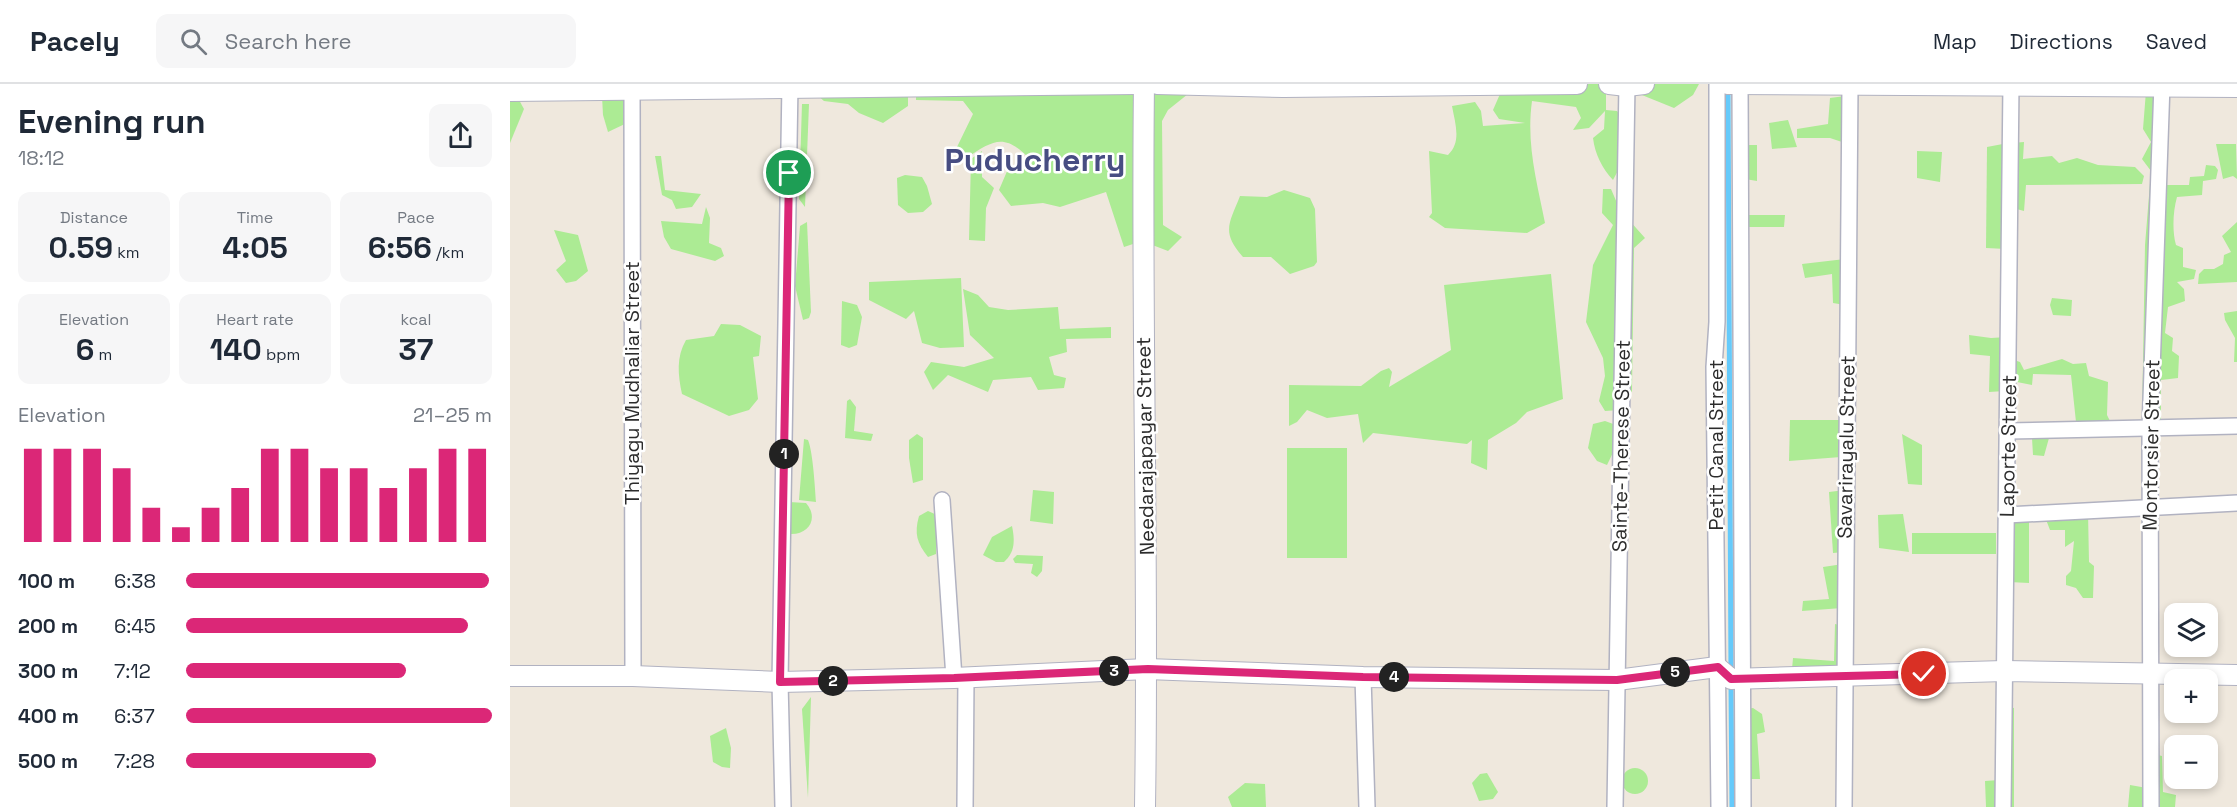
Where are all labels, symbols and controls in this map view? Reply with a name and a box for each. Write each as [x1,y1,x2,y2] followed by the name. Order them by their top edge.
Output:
[156,14,576,68] search box
[30,23,120,59] text: Pacely
[177,25,210,58] icon: search
[225,27,352,55] text: Search here
[1933,28,1977,55] text: Map
[2010,28,2113,55] text: Directions
[2146,28,2207,55] text: Saved
[18,101,206,143] text: Evening run
[429,104,492,167] button: share
[944,140,1126,180] district label: Puducherry
[18,145,64,171] text: 18:12
[763,147,814,198] pin
[772,156,805,189] icon: arrive
[60,207,128,228] text: Distance
[237,207,273,228] text: Time
[397,207,435,228] text: Pace
[48,228,113,267] text: 0.59
[222,228,288,267] text: 4:05
[368,228,432,267] text: 6:56
[113,242,140,263] text: km
[432,242,464,263] text: /km
[619,261,645,505] street label: Thiyagu Mudhaliar Street
[59,309,129,330] text: Elevation
[216,309,294,330] text: Heart rate
[401,309,431,330] text: kcal
[76,330,94,369] text: 6
[210,330,262,369] text: 140
[399,330,433,369] text: 37
[1130,337,1160,555] street label: Needarajapayar Street
[1606,340,1636,552] street label: Sainte-Therese Street
[94,344,112,365] text: m
[262,344,300,365] text: bpm
[1831,355,1861,539] street label: Savarirayalu Street
[2137,359,2165,531] street label: Montorsier Street
[1703,360,1729,530] street label: Petit Canal Street
[1994,375,2022,517] street label: Laporte Street
[18,402,106,428] text: Elevation
[413,402,492,428] text: 21–25 m
[769,439,799,469] pin: 1
[780,443,788,464] text: 1
[18,568,75,594] text: 100 m
[114,568,156,594] text: 6:38
[2164,603,2218,789] map controls
[2164,603,2218,657] button: layers
[18,613,78,639] text: 200 m
[114,613,156,639] text: 6:45
[1898,648,1949,699] pin
[1099,656,1129,686] pin: 3
[1660,657,1690,687] pin: 5
[1907,657,1940,690] icon: check
[18,658,78,684] text: 300 m
[114,658,151,684] text: 7:12
[1109,660,1119,681] text: 3
[1670,661,1680,682] text: 5
[1379,662,1409,692] pin: 4
[818,666,848,696] pin: 2
[1389,666,1399,687] text: 4
[2164,669,2218,723] button: +
[828,670,838,691] text: 2
[18,703,79,729] text: 400 m
[114,703,155,729] text: 6:37
[2164,735,2218,789] button: −
[18,748,78,774] text: 500 m
[114,748,155,774] text: 7:28

